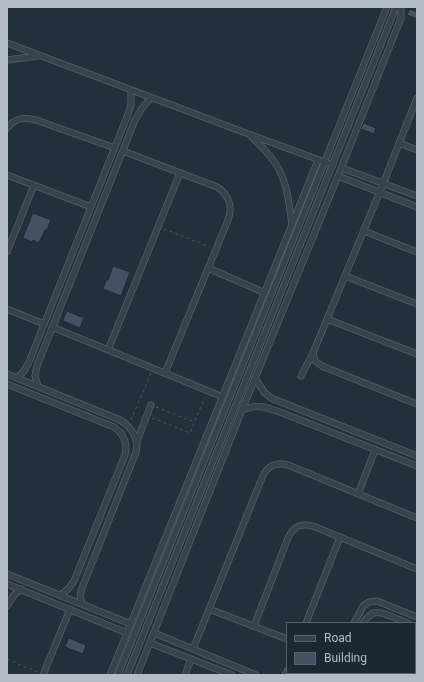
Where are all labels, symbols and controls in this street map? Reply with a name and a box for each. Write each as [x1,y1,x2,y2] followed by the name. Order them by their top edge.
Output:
[286,622,416,674] legend
[324,631,352,645] text: Road
[324,651,367,665] text: Building

